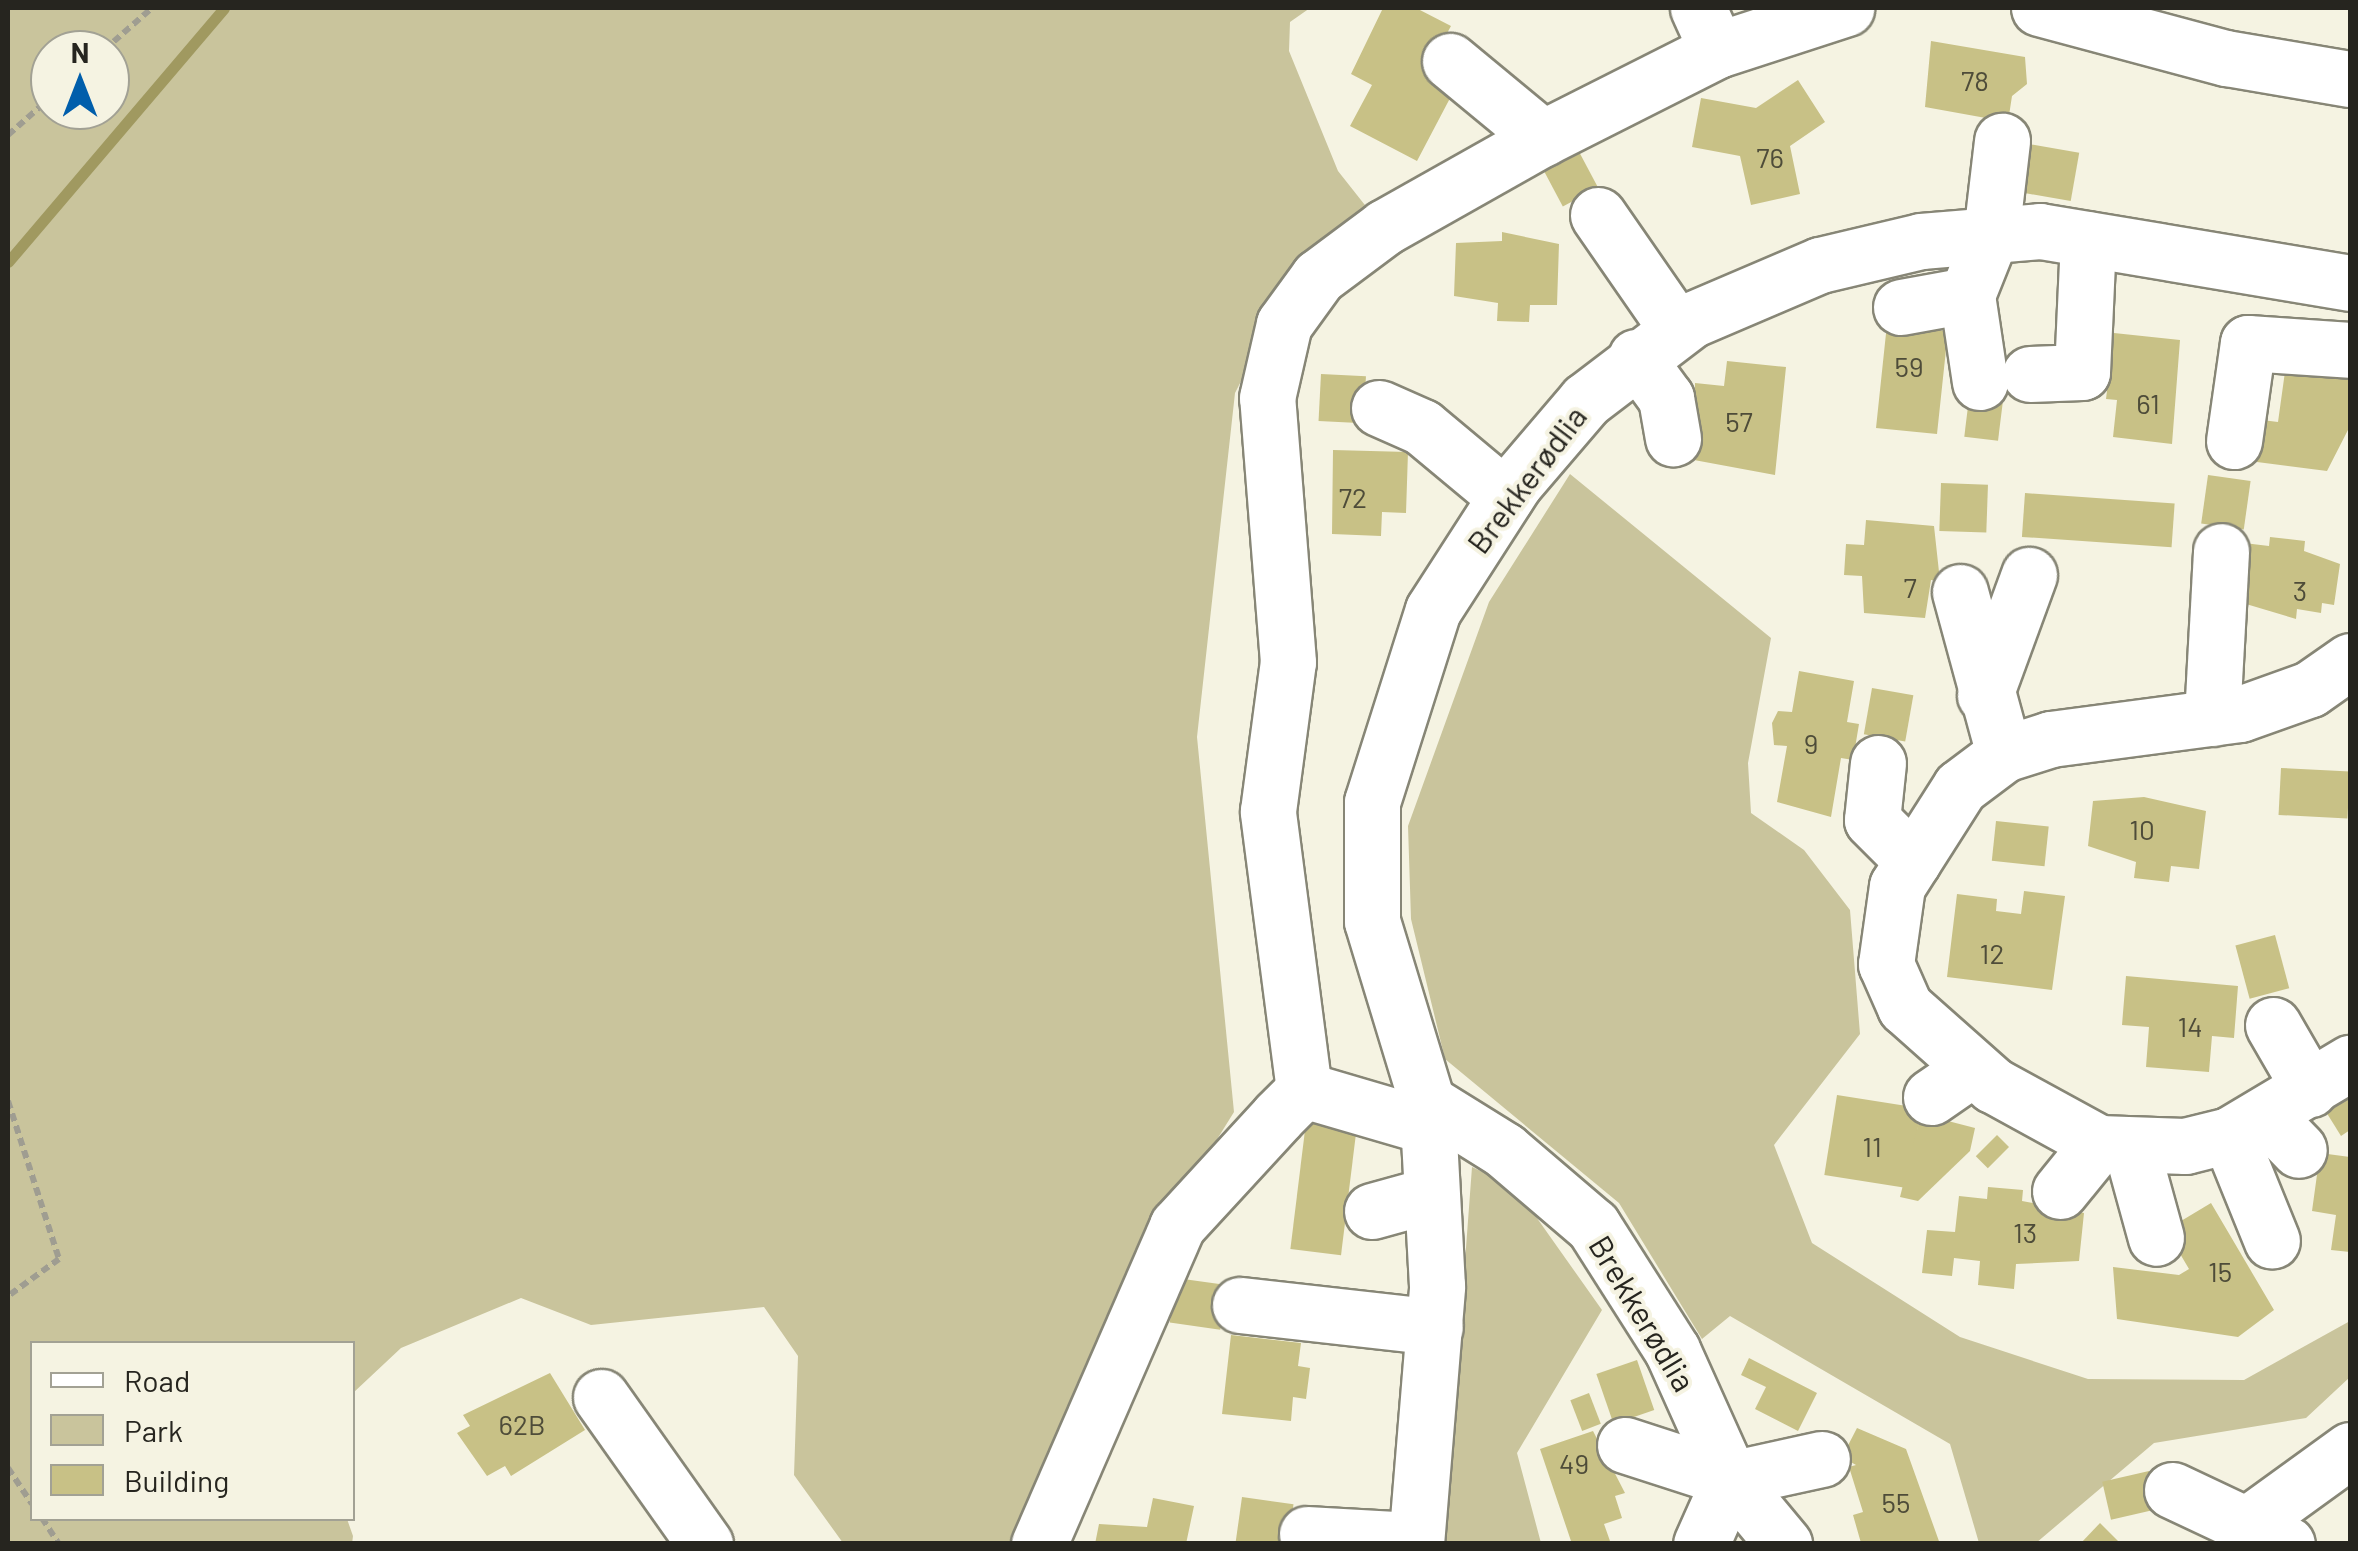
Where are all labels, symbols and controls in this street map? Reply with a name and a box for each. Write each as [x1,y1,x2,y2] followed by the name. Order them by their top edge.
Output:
[30,30,130,130] north arrow
[71,35,89,69] text: N
[1961,63,1989,97] house number: 78
[1756,140,1784,174] house number: 76
[1895,349,1923,383] house number: 59
[2136,386,2160,420] house number: 61
[1458,398,1594,560] street label: Brekkerødlia
[1725,404,1753,438] house number: 57
[1339,480,1367,514] house number: 72
[1903,570,1917,604] house number: 7
[2293,573,2307,607] house number: 3
[1804,726,1818,760] house number: 9
[2129,812,2155,846] house number: 10
[1980,936,2004,970] house number: 12
[2177,1009,2203,1043] house number: 14
[1862,1129,1882,1163] house number: 11
[2013,1215,2037,1249] house number: 13
[1582,1228,1704,1398] street label: Brekkerødlia
[2208,1254,2232,1288] house number: 15
[30,1341,355,1521] legend
[124,1362,190,1398] text: Road
[499,1407,545,1441] house number: 62B
[124,1412,183,1448] text: Park
[1559,1446,1589,1480] house number: 49
[124,1462,229,1498] text: Building
[1882,1485,1910,1519] house number: 55

